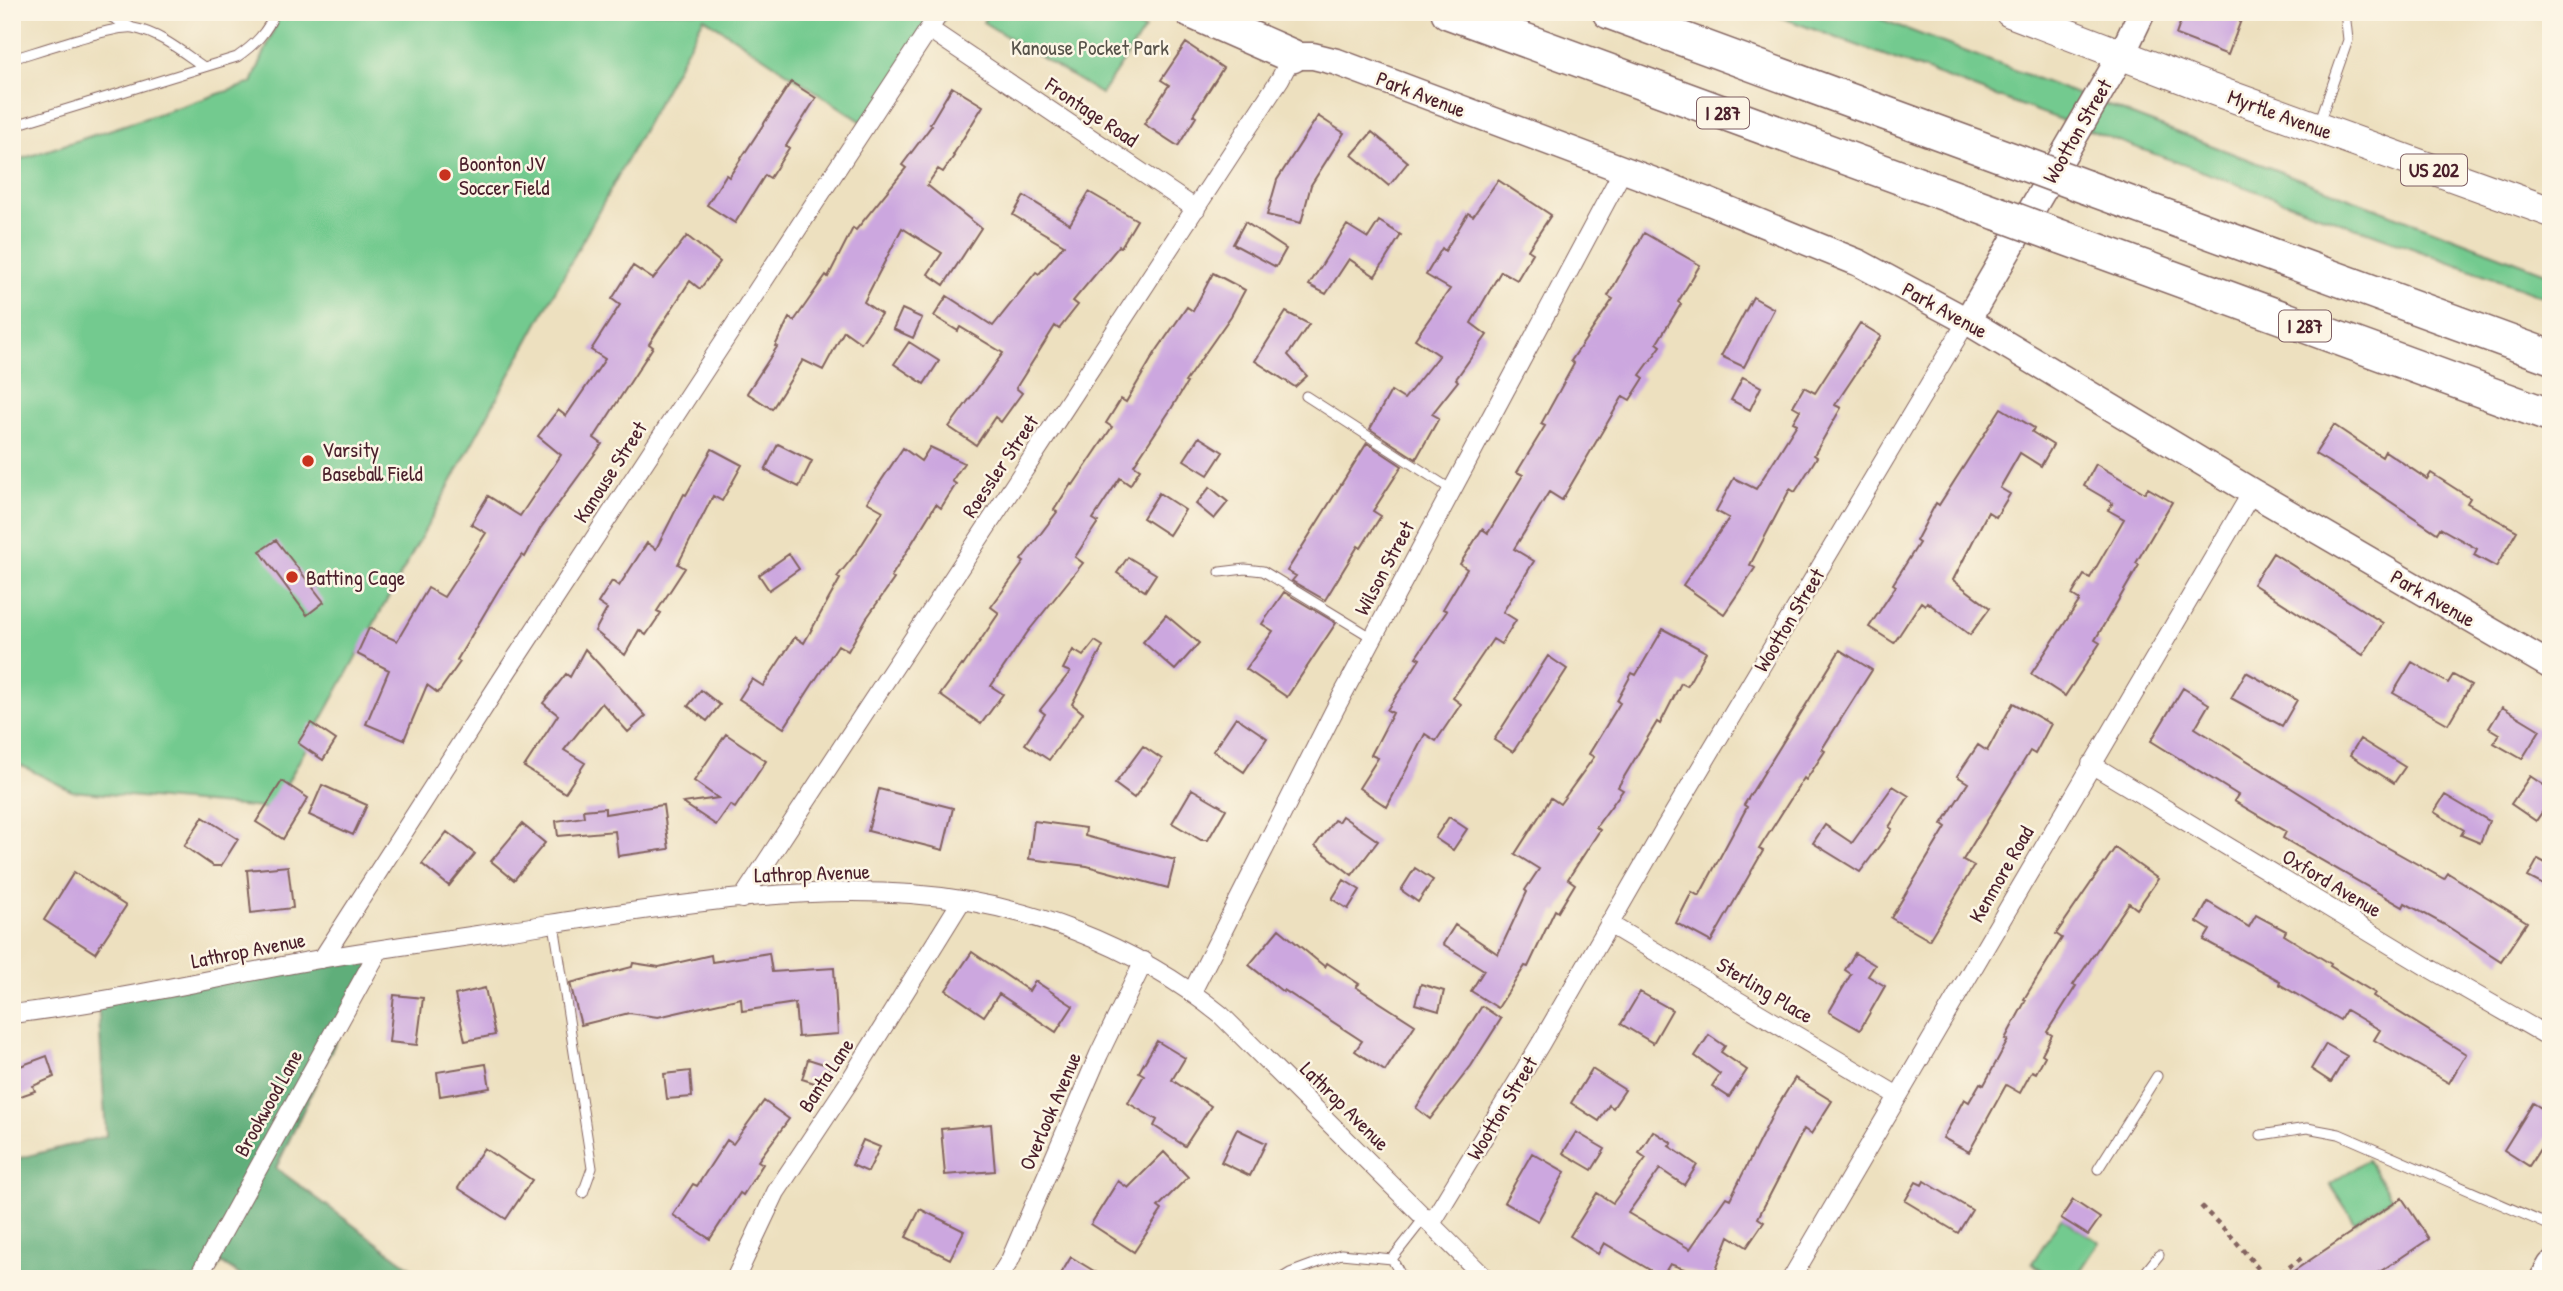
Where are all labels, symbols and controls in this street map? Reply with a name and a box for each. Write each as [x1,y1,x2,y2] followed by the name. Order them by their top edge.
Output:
[1011,33,1169,62] park label: Kanouse Pocket Park
[1372,64,1470,124] street label: Park Avenue
[1039,70,1144,154] street label: Frontage Road
[2035,73,2119,188] street label: Wootton Street
[2224,82,2336,146] street label: Myrtle Avenue
[1697,97,1749,128] road number: I 287
[459,149,549,202] place label: Boonton JV Soccer Field
[2401,154,2467,186] road number: US 202
[437,167,453,183] marker: Boonton JV Soccer Field
[1897,275,1993,345] street label: Park Avenue
[2279,310,2331,342] road number: I 287
[955,408,1046,523] street label: Roessler Street
[566,415,654,528] street label: Kanouse Street
[322,435,423,488] place label: Varsity Baseball Field
[300,453,316,469] marker: Varsity Baseball Field
[1347,515,1421,620] street label: Wilson Street
[1747,562,1832,677] street label: Wootton Street
[2385,562,2481,634] street label: Park Avenue
[306,563,405,592] place label: Batting Cage
[284,569,300,585] marker: Batting Cage
[1962,820,2040,928] street label: Kenmore Road
[2277,842,2387,924] street label: Oxford Avenue
[754,856,870,890] street label: Lathrop Avenue
[188,925,308,975] street label: Lathrop Avenue
[1711,950,1819,1030] street label: Sterling Place
[791,1032,861,1118] street label: Banta Lane
[227,1044,309,1162] street label: Brookwood Lane
[1012,1047,1088,1175] street label: Overlook Avenue
[1460,1050,1545,1165] street label: Wootton Street
[1294,1055,1396,1157] street label: Lathrop Avenue

